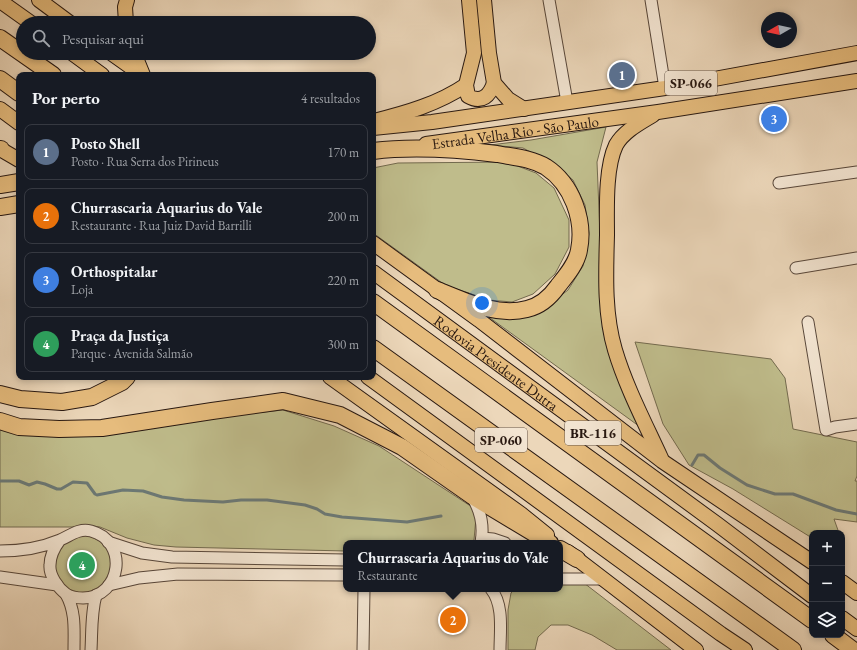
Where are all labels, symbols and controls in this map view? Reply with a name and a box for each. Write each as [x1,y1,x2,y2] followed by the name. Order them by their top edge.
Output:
[761,12,797,48] north arrow
[16,16,376,60] search box
[30,27,52,49] icon: search
[62,29,144,48] text: Pesquisar aqui
[609,60,635,90] pin: 1
[665,71,717,95] road number: SP-066
[32,87,100,109] text: Por perto
[301,90,360,107] text: 4 resultados
[761,104,787,134] pin: 3
[430,111,600,153] street label: Estrada Velha Rio - São Paulo
[71,134,140,153] text: Posto Shell
[43,144,49,161] text: 1
[328,144,359,161] text: 170 m
[71,153,219,170] text: Posto · Rua Serra dos Pirineus
[71,198,262,217] text: Churrascaria Aquarius do Vale
[43,208,49,225] text: 2
[328,208,359,225] text: 200 m
[71,217,252,234] text: Restaurante · Rua Juiz David Barrilli
[71,262,158,281] text: Orthospitalar
[43,272,49,289] text: 3
[328,272,359,289] text: 220 m
[71,281,93,298] text: Loja
[472,293,492,313] your location
[430,310,562,414] street label: Rodovia Presidente Dutra
[71,326,169,345] text: Praça da Justiça
[43,336,49,353] text: 4
[328,336,359,353] text: 300 m
[71,345,193,362] text: Parque · Avenida Salmão
[565,421,621,445] road number: BR-116
[475,428,527,452] road number: SP-060
[809,530,845,638] map controls
[809,530,845,566] button: +
[343,540,563,592] popup
[357,548,549,567] text: Churrascaria Aquarius do Vale
[69,550,95,580] pin: 4
[809,566,845,602] button: −
[357,567,418,584] text: Restaurante
[809,602,845,638] button: layers
[440,605,466,635] pin: 2

